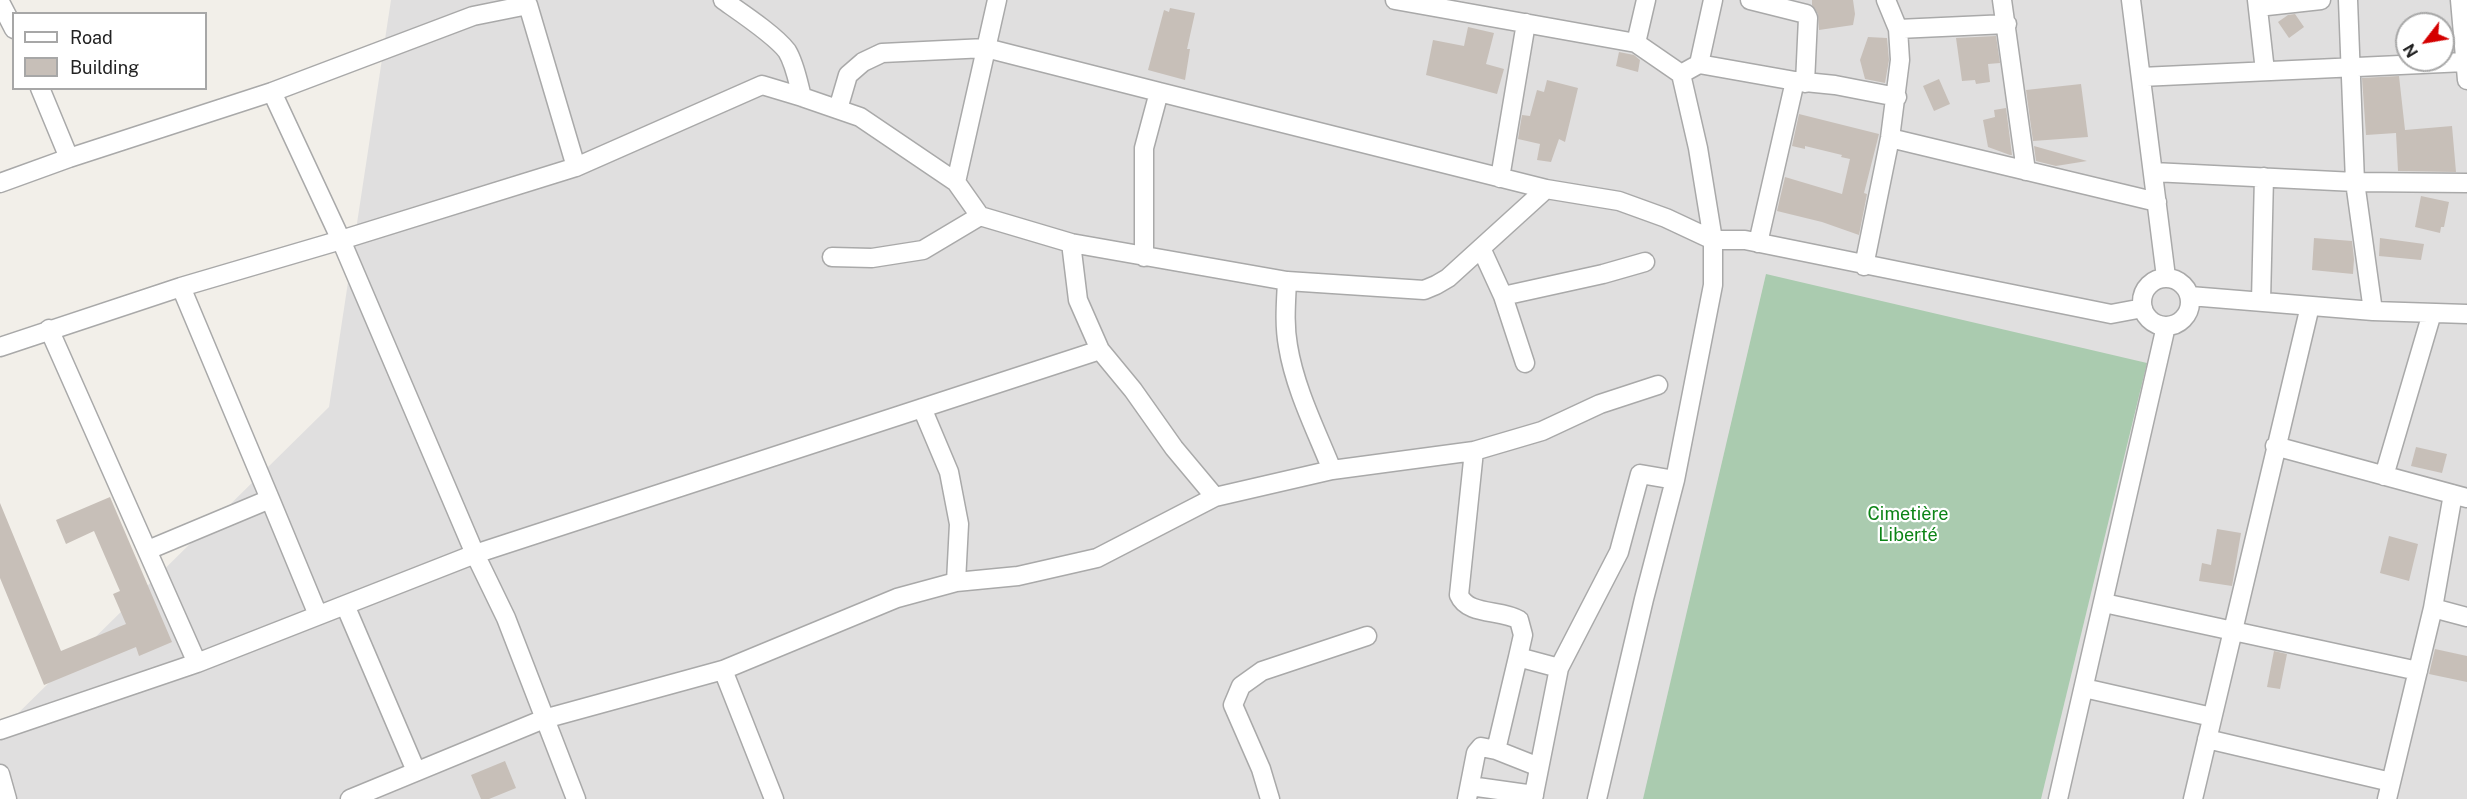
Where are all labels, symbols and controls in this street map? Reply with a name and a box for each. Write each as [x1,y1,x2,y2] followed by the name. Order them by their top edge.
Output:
[12,12,207,90] legend
[2395,12,2455,72] north arrow
[70,27,113,48] text: Road
[2399,40,2422,61] text: N
[70,57,139,78] text: Building
[1867,503,1949,546] park label: Cimetière Liberté

